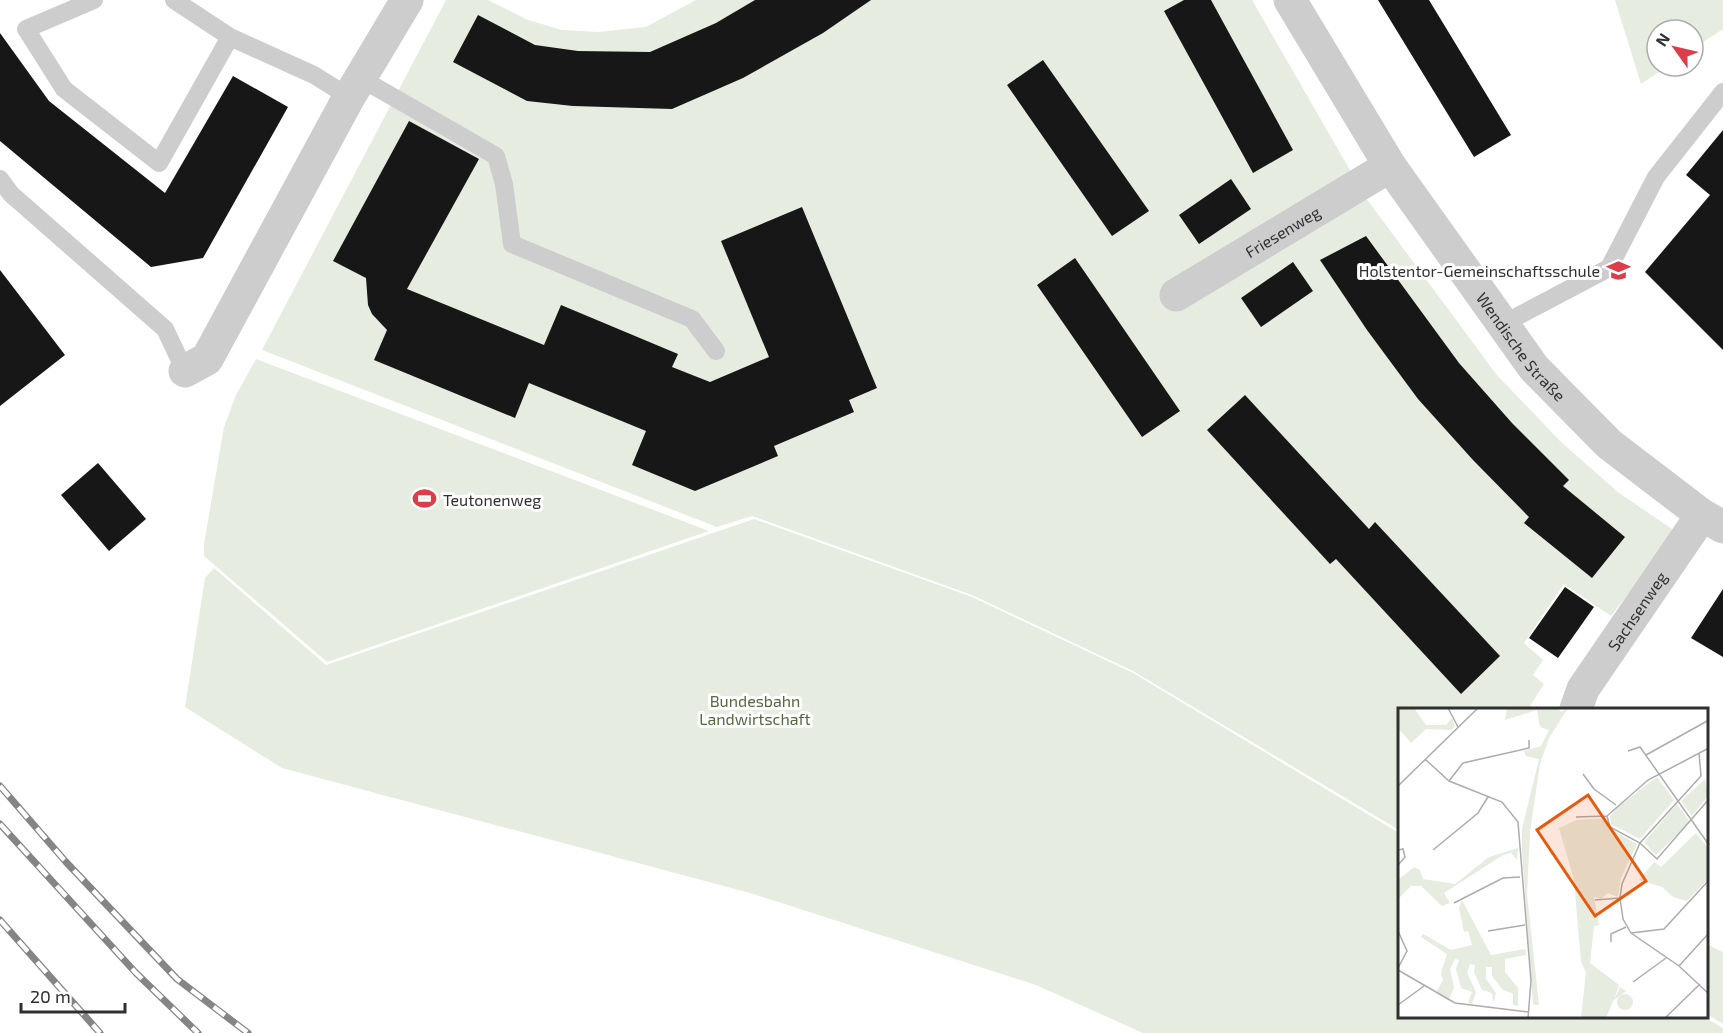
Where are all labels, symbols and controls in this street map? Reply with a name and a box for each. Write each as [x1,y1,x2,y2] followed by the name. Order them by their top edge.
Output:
[1645,18,1705,78] north arrow
[1651,29,1673,49] text: N
[1241,201,1323,261] street label: Friesenweg
[1605,257,1631,283] school or university icon: Holstentor-Gemeinschaftsschule
[1359,261,1600,280] place label: Holstentor-Gemeinschaftsschule
[1473,288,1570,404] street label: Wendische Straße
[412,486,438,512] sports icon: Teutonenweg
[443,490,541,509] place label: Teutonenweg
[1603,568,1670,654] street label: Sachsenweg
[699,691,811,728] park label: Bundesbahn Landwirtschaft
[1398,708,1708,1018] inset map
[21,976,124,1014] scale bar
[30,985,71,1007] text: 20 m

